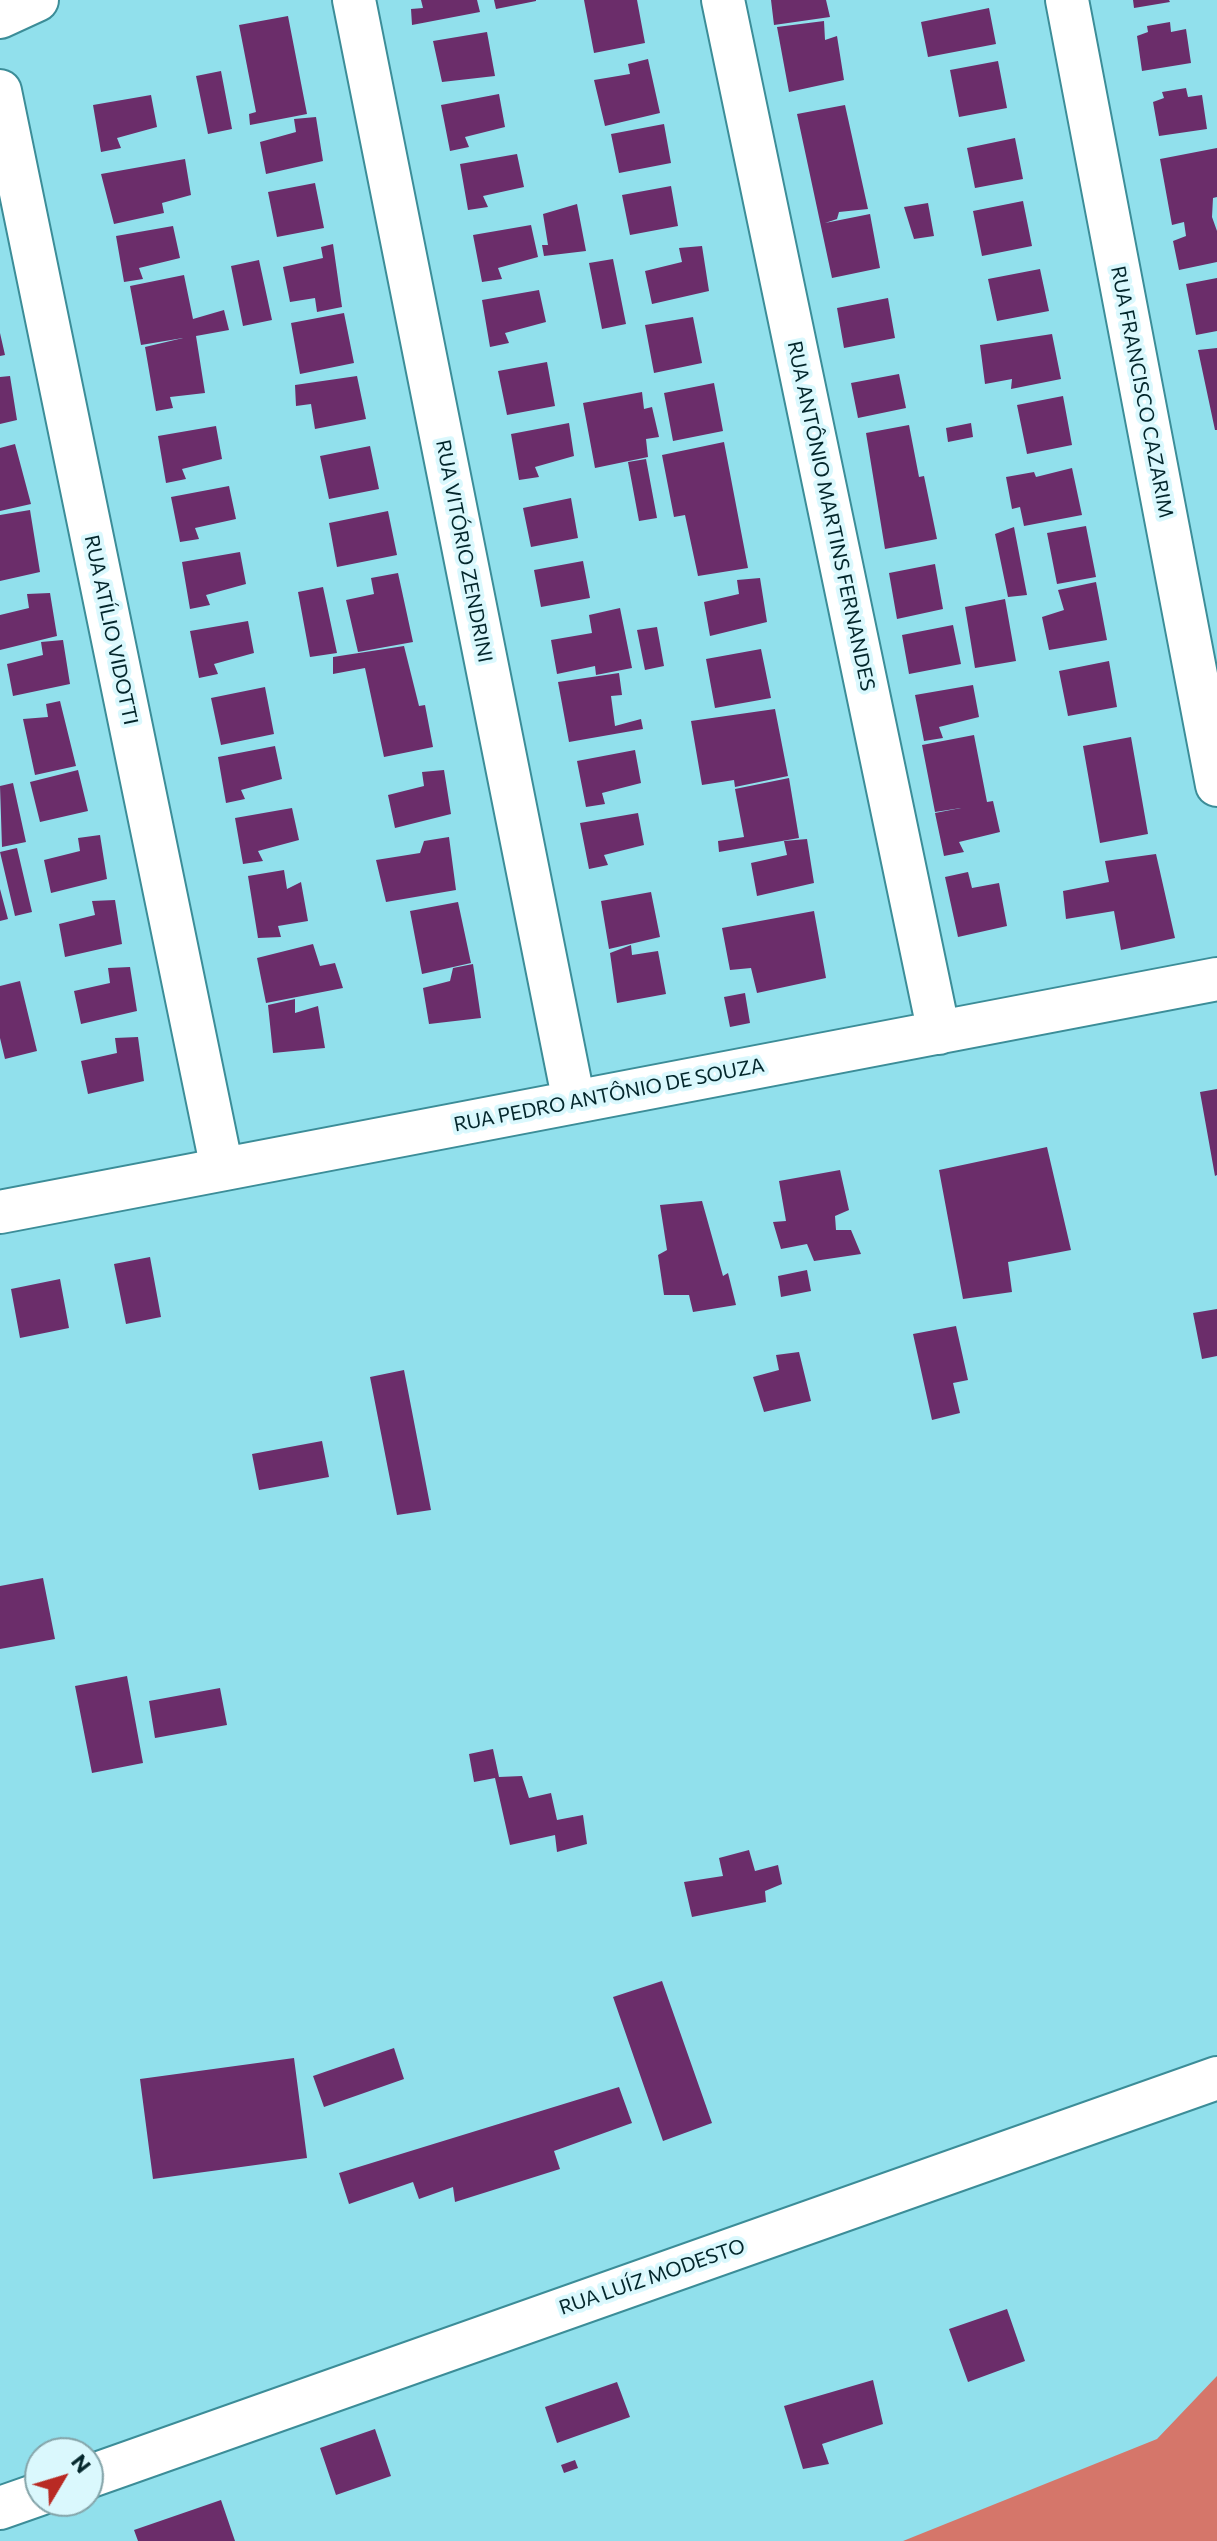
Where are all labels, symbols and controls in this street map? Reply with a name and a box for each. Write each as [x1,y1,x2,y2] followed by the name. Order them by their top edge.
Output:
[1106,264,1178,520] street label: RUA FRANCISCO CAZARIM
[782,339,880,693] street label: RUA ANTÔNIO MARTINS FERNANDES
[431,438,497,664] street label: RUA VITÓRIO ZENDRINI
[79,533,143,727] street label: RUA ATÍLIO VIDOTTI
[452,1053,766,1137] street label: RUA PEDRO ANTÔNIO DE SOUZA
[556,2234,748,2320] street label: RUA LUÍZ MODESTO
[24,2437,104,2517] north arrow
[66,2448,97,2478] text: N

